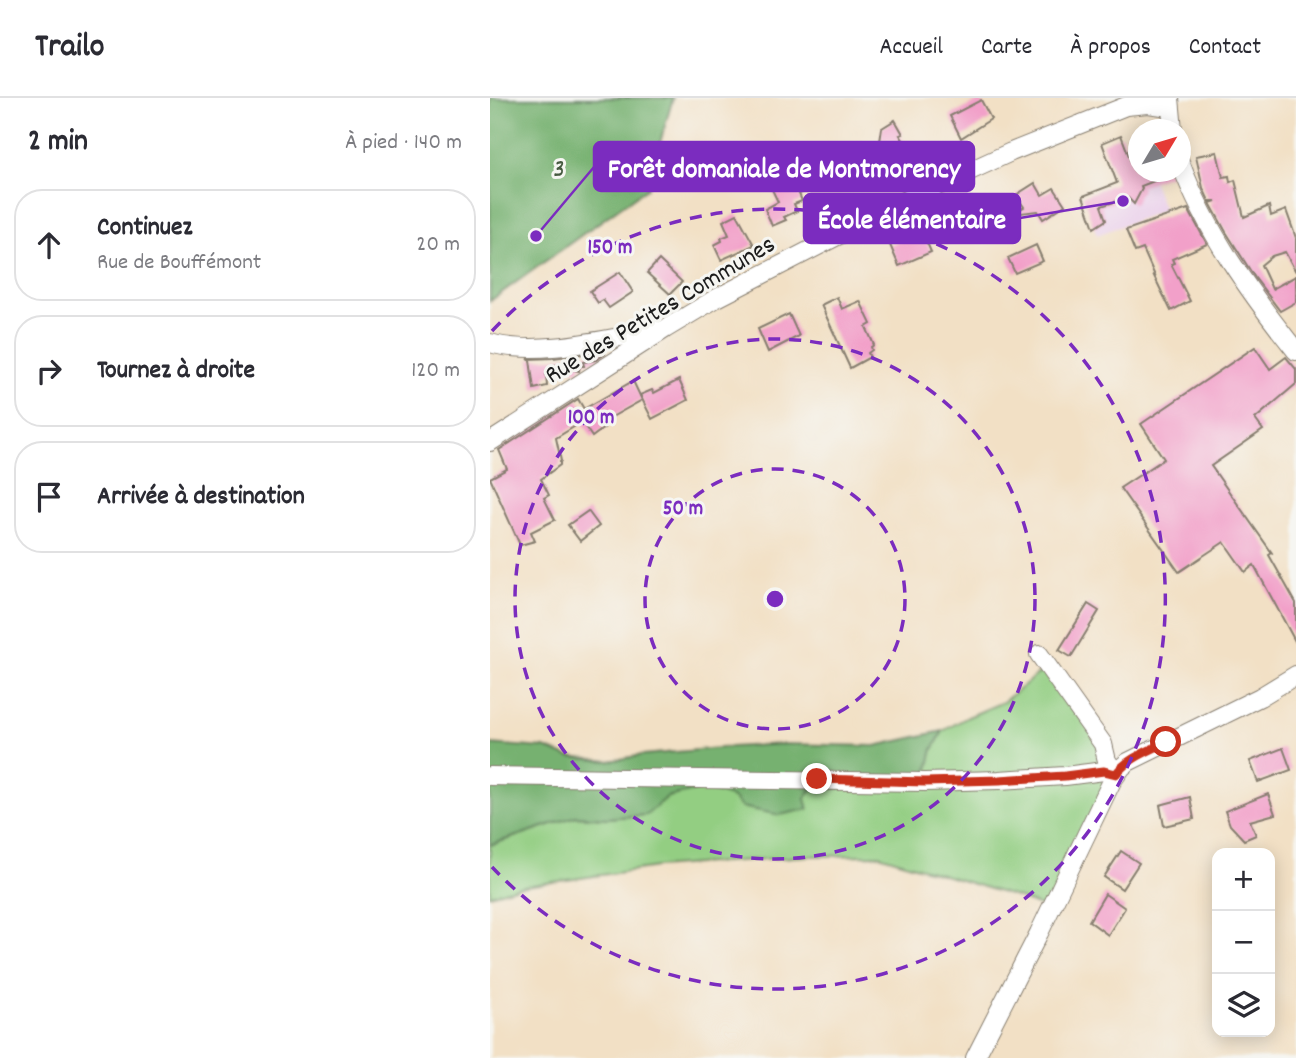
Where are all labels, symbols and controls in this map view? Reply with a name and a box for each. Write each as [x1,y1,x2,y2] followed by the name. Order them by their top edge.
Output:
[35,25,105,72] text: Trailo
[879,31,943,65] text: Accueil
[981,31,1032,65] text: Carte
[1070,31,1151,65] text: À propos
[1189,31,1261,65] text: Contact
[1128,119,1191,182] north arrow
[28,122,88,165] text: 2 min
[345,127,462,160] text: À pied · 140 m
[594,142,974,191] callout: Forêt domaniale de Montmorency
[553,152,565,189] park label: 3
[608,152,962,192] text: Forêt domaniale de Montmorency
[804,194,1020,243] callout: École élémentaire
[818,203,1006,243] text: École élémentaire
[97,210,192,247] text: Continuez
[30,226,68,264] icon: ahead
[539,227,783,395] street label: Rue des Petites Communes
[416,229,460,262] text: 20 m
[587,234,633,264] text: 150 m
[97,247,261,280] text: Rue de Bouffémont
[30,352,68,390] icon: right
[97,353,255,390] text: Tournez à droite
[411,355,460,388] text: 120 m
[568,404,614,434] text: 100 m
[30,478,68,516] icon: arrive
[97,479,305,516] text: Arrivée à destination
[663,495,703,525] text: 50 m
[763,587,787,611] centre of rings
[1150,726,1181,757] route start
[801,763,832,794] route end
[1212,848,1275,1037] map controls
[1212,848,1275,911] button: +
[1212,911,1275,974] button: −
[1212,974,1275,1037] button: layers

